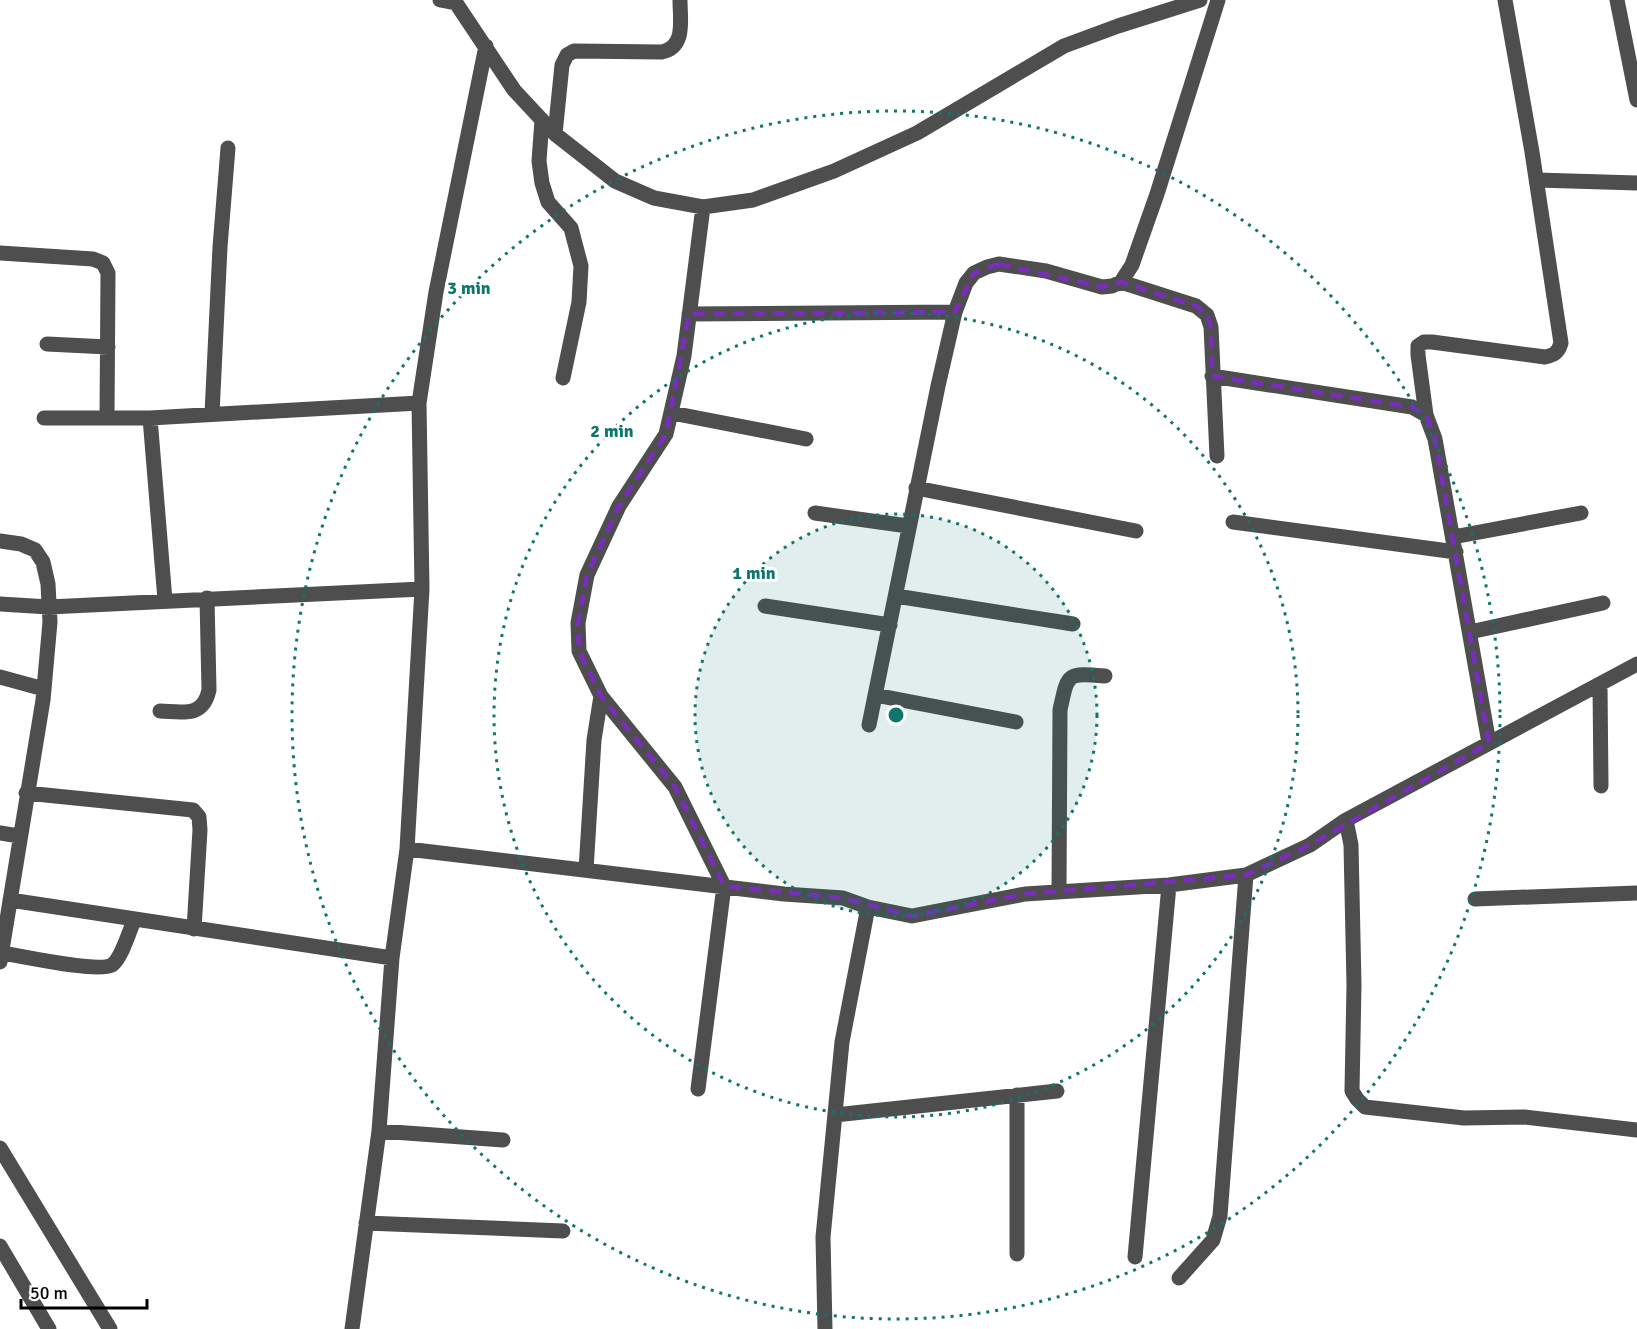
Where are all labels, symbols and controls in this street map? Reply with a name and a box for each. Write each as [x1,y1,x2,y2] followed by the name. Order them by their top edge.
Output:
[447,277,491,299] text: 3 min
[590,420,634,442] text: 2 min
[732,562,776,584] text: 1 min
[886,705,906,725] centre of rings
[21,1272,147,1310] scale bar
[30,1282,68,1304] text: 50 m

